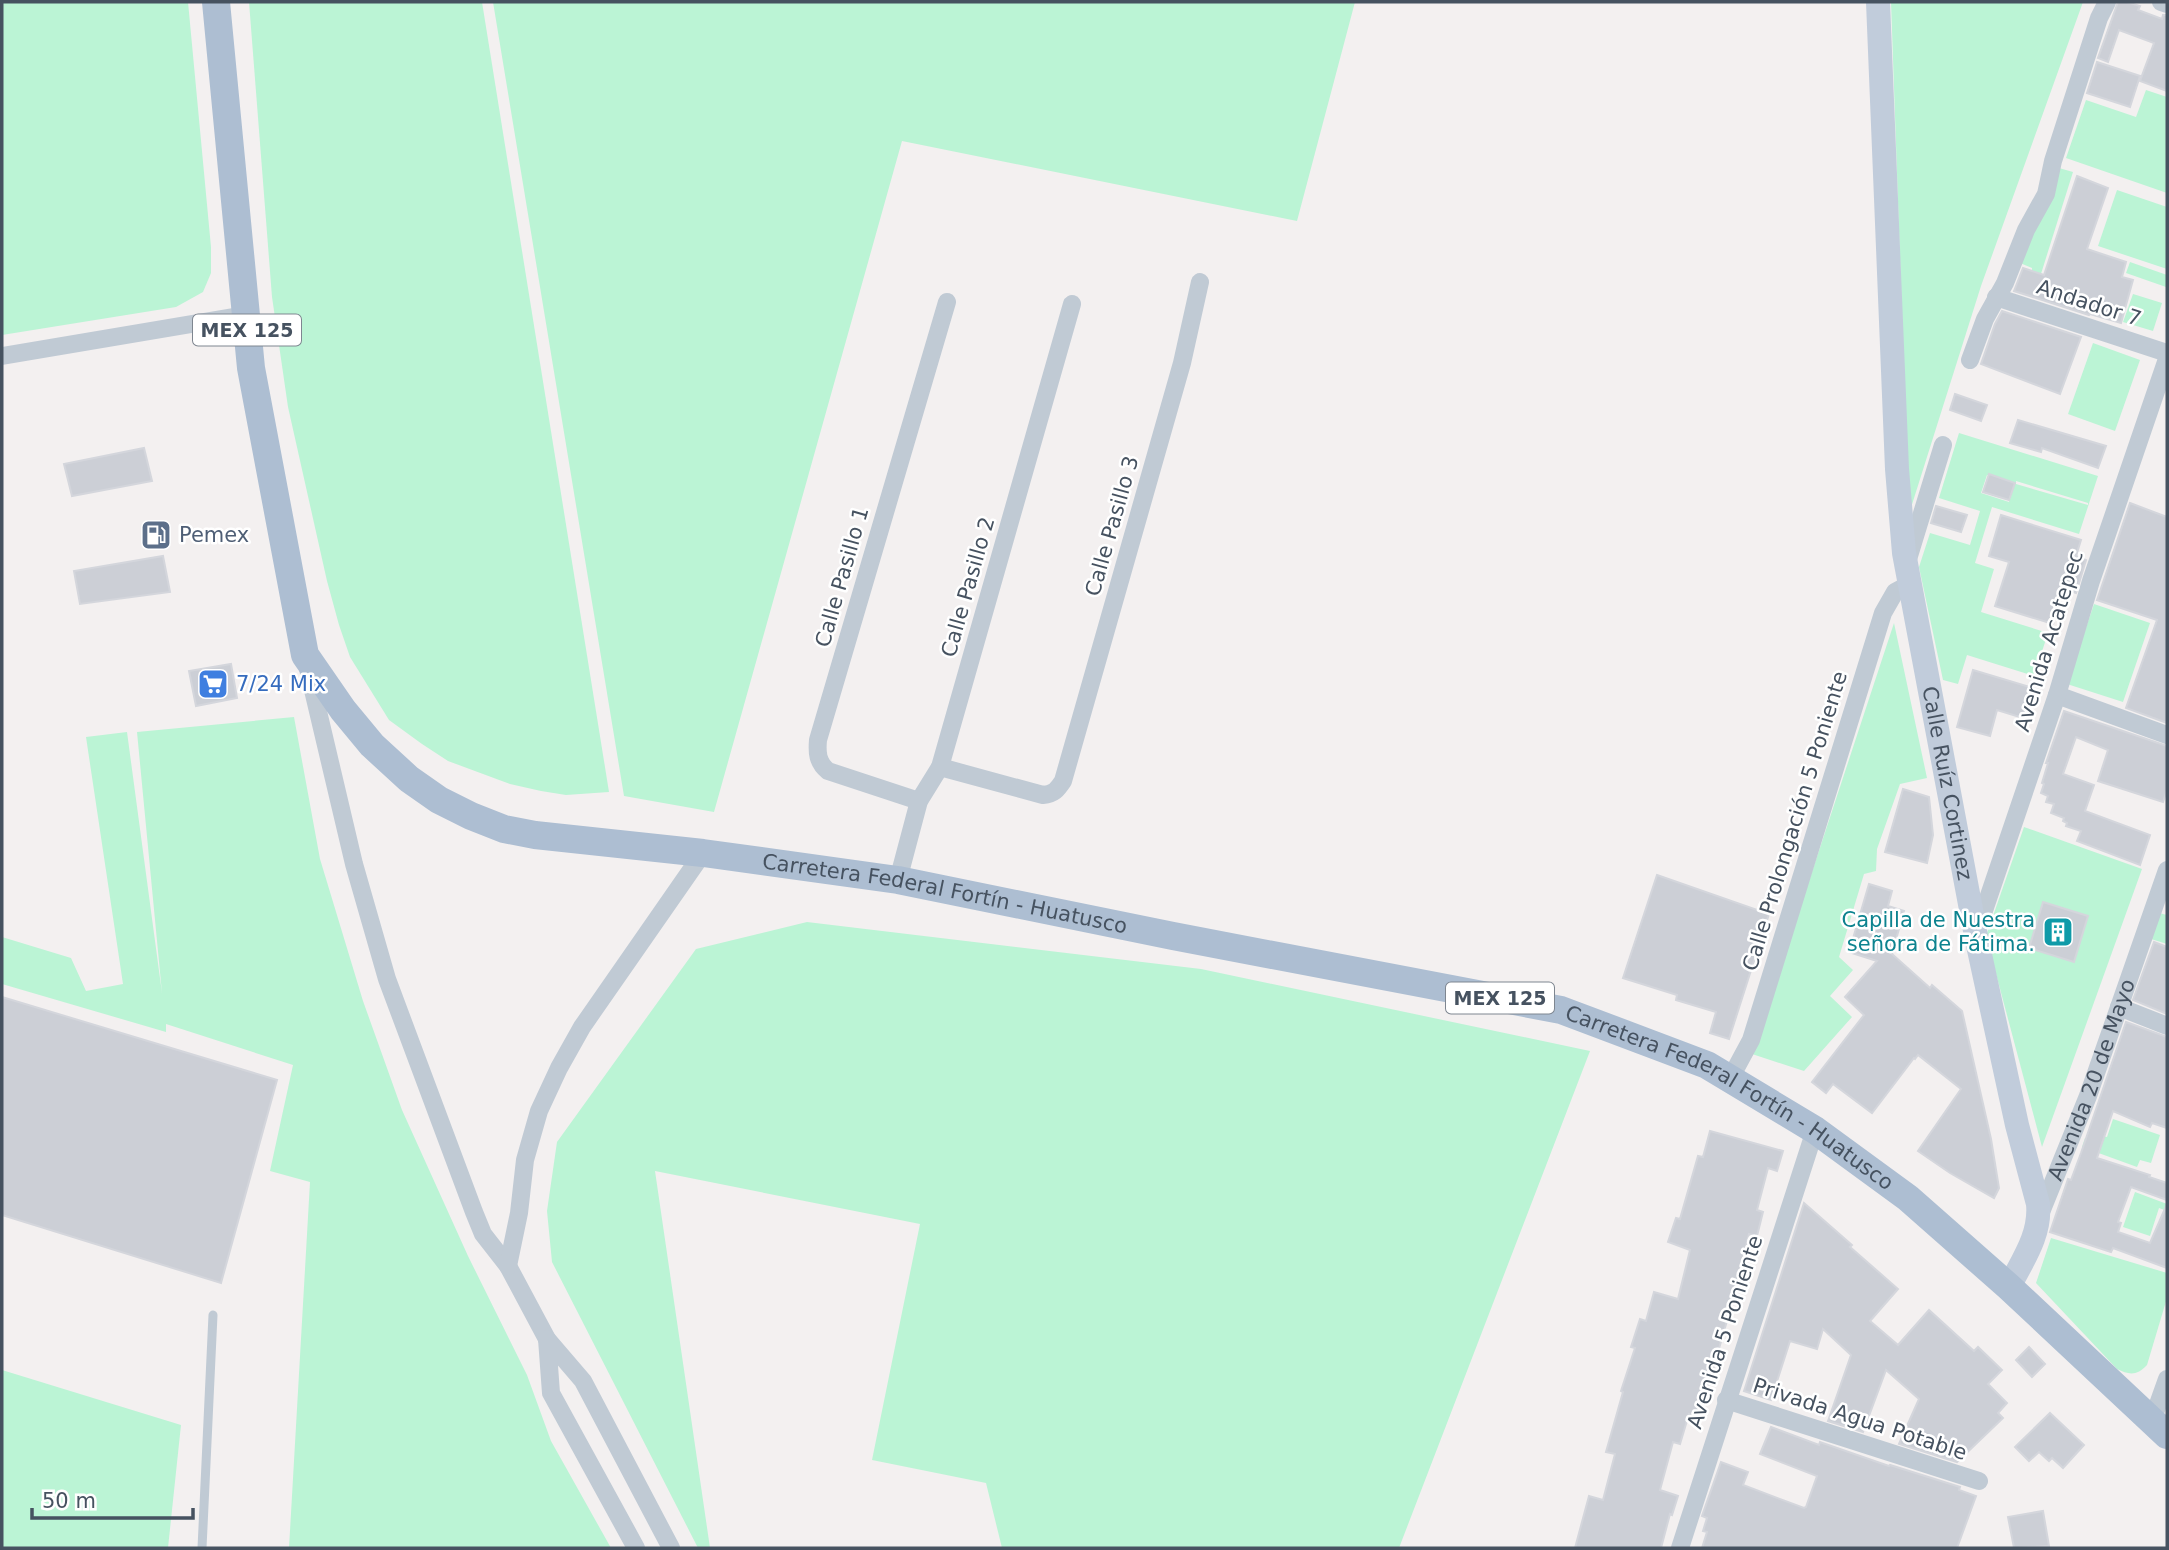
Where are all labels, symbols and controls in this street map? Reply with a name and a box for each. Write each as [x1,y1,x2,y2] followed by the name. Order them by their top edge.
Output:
[2034,275,2144,331] street label: Andador 7
[193,314,301,346] road number: MEX 125
[1081,453,1143,599] street label: Calle Pasillo 3
[811,504,873,650] street label: Calle Pasillo 1
[937,514,999,660] street label: Calle Pasillo 2
[139,518,173,552] fuel station icon: Pemex
[179,523,249,547] place label: Pemex
[2010,548,2088,734] street label: Avenida Acatepec
[196,667,230,701] supermarket icon: 7/24 Mix
[1738,668,1852,974] street label: Calle Prolongación 5 Poniente
[236,672,326,696] place label: 7/24 Mix
[1917,684,1977,882] street label: Calle Ruíz Cortinez
[761,849,1129,938] street label: Carretera Federal Fortín - Huatusco
[1842,908,2035,956] place label: Capilla de Nuestra señora de Fátima.
[2041,915,2075,949] building icon: Capilla de Nuestra señora de Fátima.
[2043,976,2140,1184] street label: Avenida 20 de Mayo
[1446,982,1554,1014] road number: MEX 125
[1562,1001,1898,1195] street label: Carretera Federal Fortín - Huatusco
[1682,1232,1768,1432] street label: Avenida 5 Poniente
[1750,1373,1970,1465] street label: Privada Agua Potable
[32,1476,192,1520] scale bar
[42,1489,96,1513] text: 50 m

